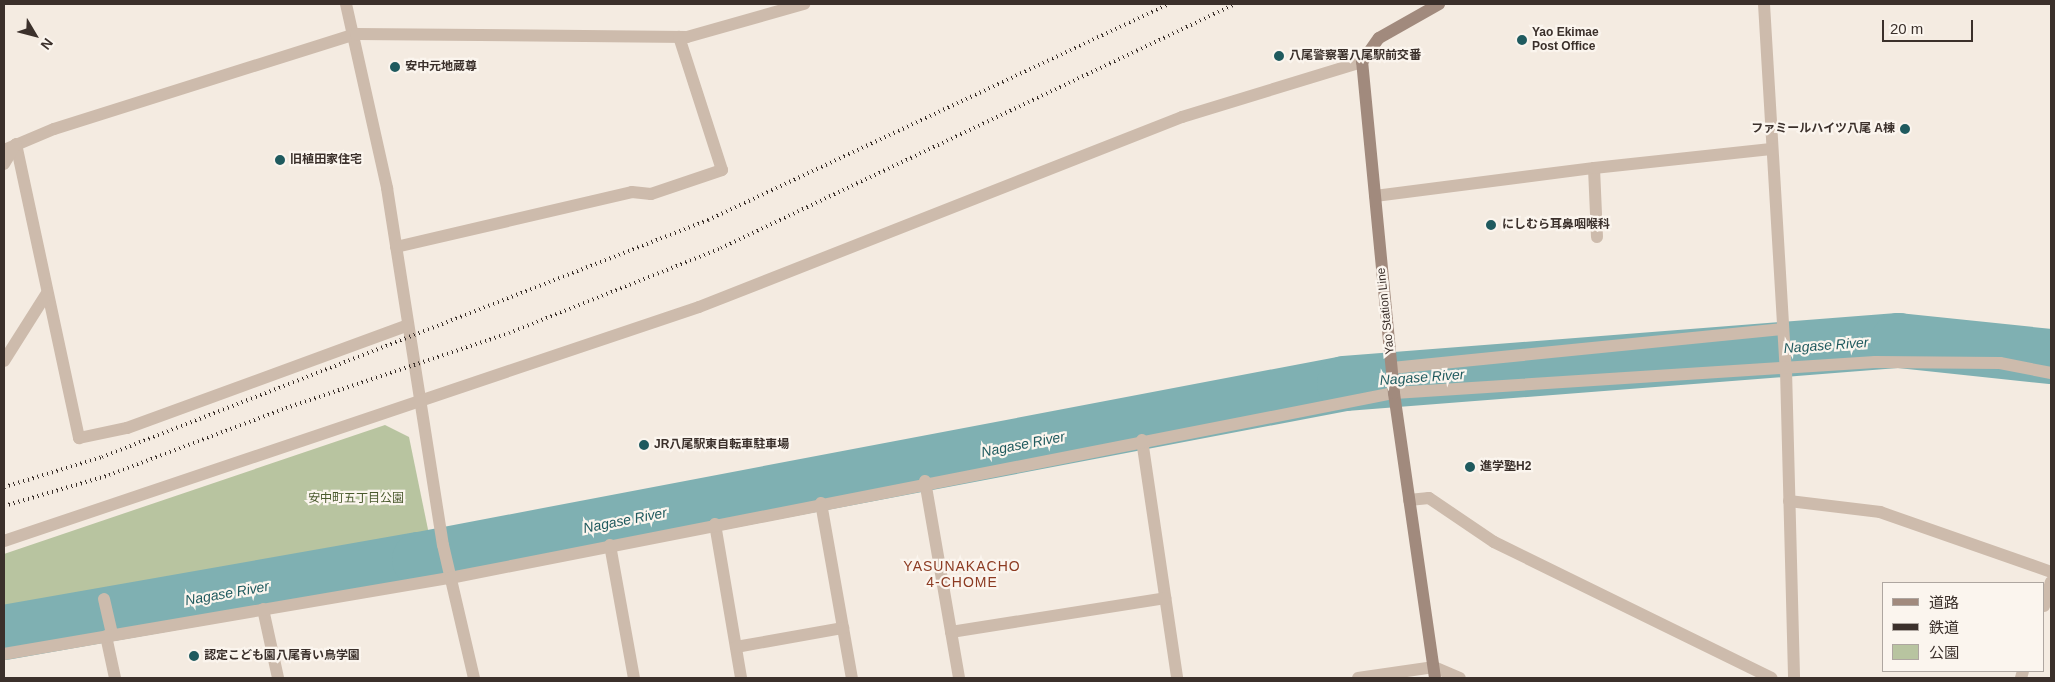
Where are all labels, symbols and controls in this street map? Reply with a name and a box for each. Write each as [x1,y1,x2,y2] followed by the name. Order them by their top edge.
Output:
[10,10,60,60] north arrow
[1885,10,1976,42] scale bar
[1890,20,1923,37] text: 20 m
[1532,26,1599,54] place label: Yao Ekimae Post Office
[1516,34,1528,46] marker: Yao Ekimae Post Office
[38,35,56,53] text: N
[1289,49,1421,63] place label: 八尾警察署八尾駅前交番
[1273,50,1285,62] marker: 八尾警察署八尾駅前交番
[405,60,477,74] place label: 安中元地蔵尊
[389,61,401,73] marker: 安中元地蔵尊
[1751,122,1895,136] place label: ファミールハイツ八尾 A棟
[1899,123,1911,135] marker: ファミールハイツ八尾 A棟
[290,153,362,167] place label: 旧植田家住宅
[274,154,286,166] marker: 旧植田家住宅
[1484,218,1498,232] marker: にしむら耳鼻咽喉科
[1502,218,1610,232] place label: にしむら耳鼻咽喉科
[1374,267,1398,355] street label: Yao Station Line
[1783,334,1869,356] water label: Nagase River
[1379,366,1465,388] water label: Nagase River
[980,428,1066,460] water label: Nagase River
[654,438,789,452] place label: JR八尾駅東自転車駐車場
[638,439,650,451] marker: JR八尾駅東自転車駐車場
[1480,460,1531,474] place label: 進学塾H2
[1464,461,1476,473] marker: 進学塾H2
[308,492,404,506] park label: 安中町五丁目公園
[582,504,668,536] water label: Nagase River
[902,558,1022,590] district label: YASUNAKACHO 4-CHOME
[184,577,270,609] water label: Nagase River
[1882,582,2045,672] legend
[1929,594,1959,611] text: 道路
[1929,619,1959,636] text: 鉄道
[1929,644,1959,661] text: 公園
[204,649,360,663] place label: 認定こども園八尾青い鳥学園
[188,650,200,662] marker: 認定こども園八尾青い鳥学園

